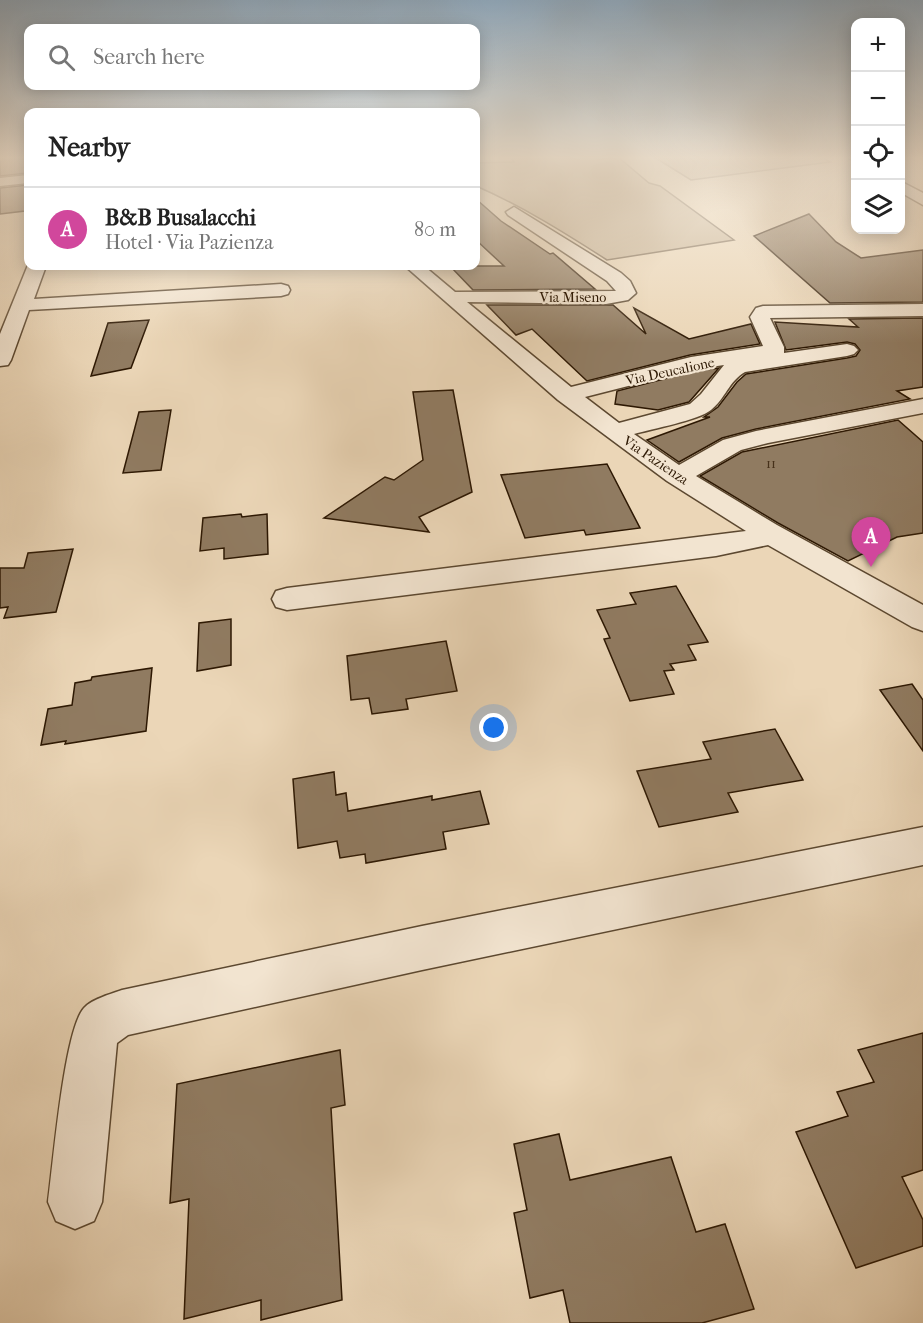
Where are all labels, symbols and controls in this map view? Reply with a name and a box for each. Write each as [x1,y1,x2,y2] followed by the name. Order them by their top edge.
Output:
[851,18,905,234] map controls
[851,18,905,72] button: +
[24,24,480,90] search box
[45,41,78,74] icon: search
[93,44,205,70] text: Search here
[851,72,905,126] button: −
[851,126,905,180] button: locate
[48,132,130,163] text: Nearby
[851,180,905,234] button: layers
[105,205,256,231] text: B&B Busalacchi
[61,218,74,241] text: A
[414,218,456,241] text: 80 m
[105,231,273,254] text: Hotel · Via Pazienza
[539,289,606,306] street label: Via Miseno
[623,354,716,389] street label: Via Deucalione
[619,432,692,489] street label: Via Pazienza
[766,455,776,472] house number: 11
[852,518,890,567] pin: A
[479,713,508,742] your location

